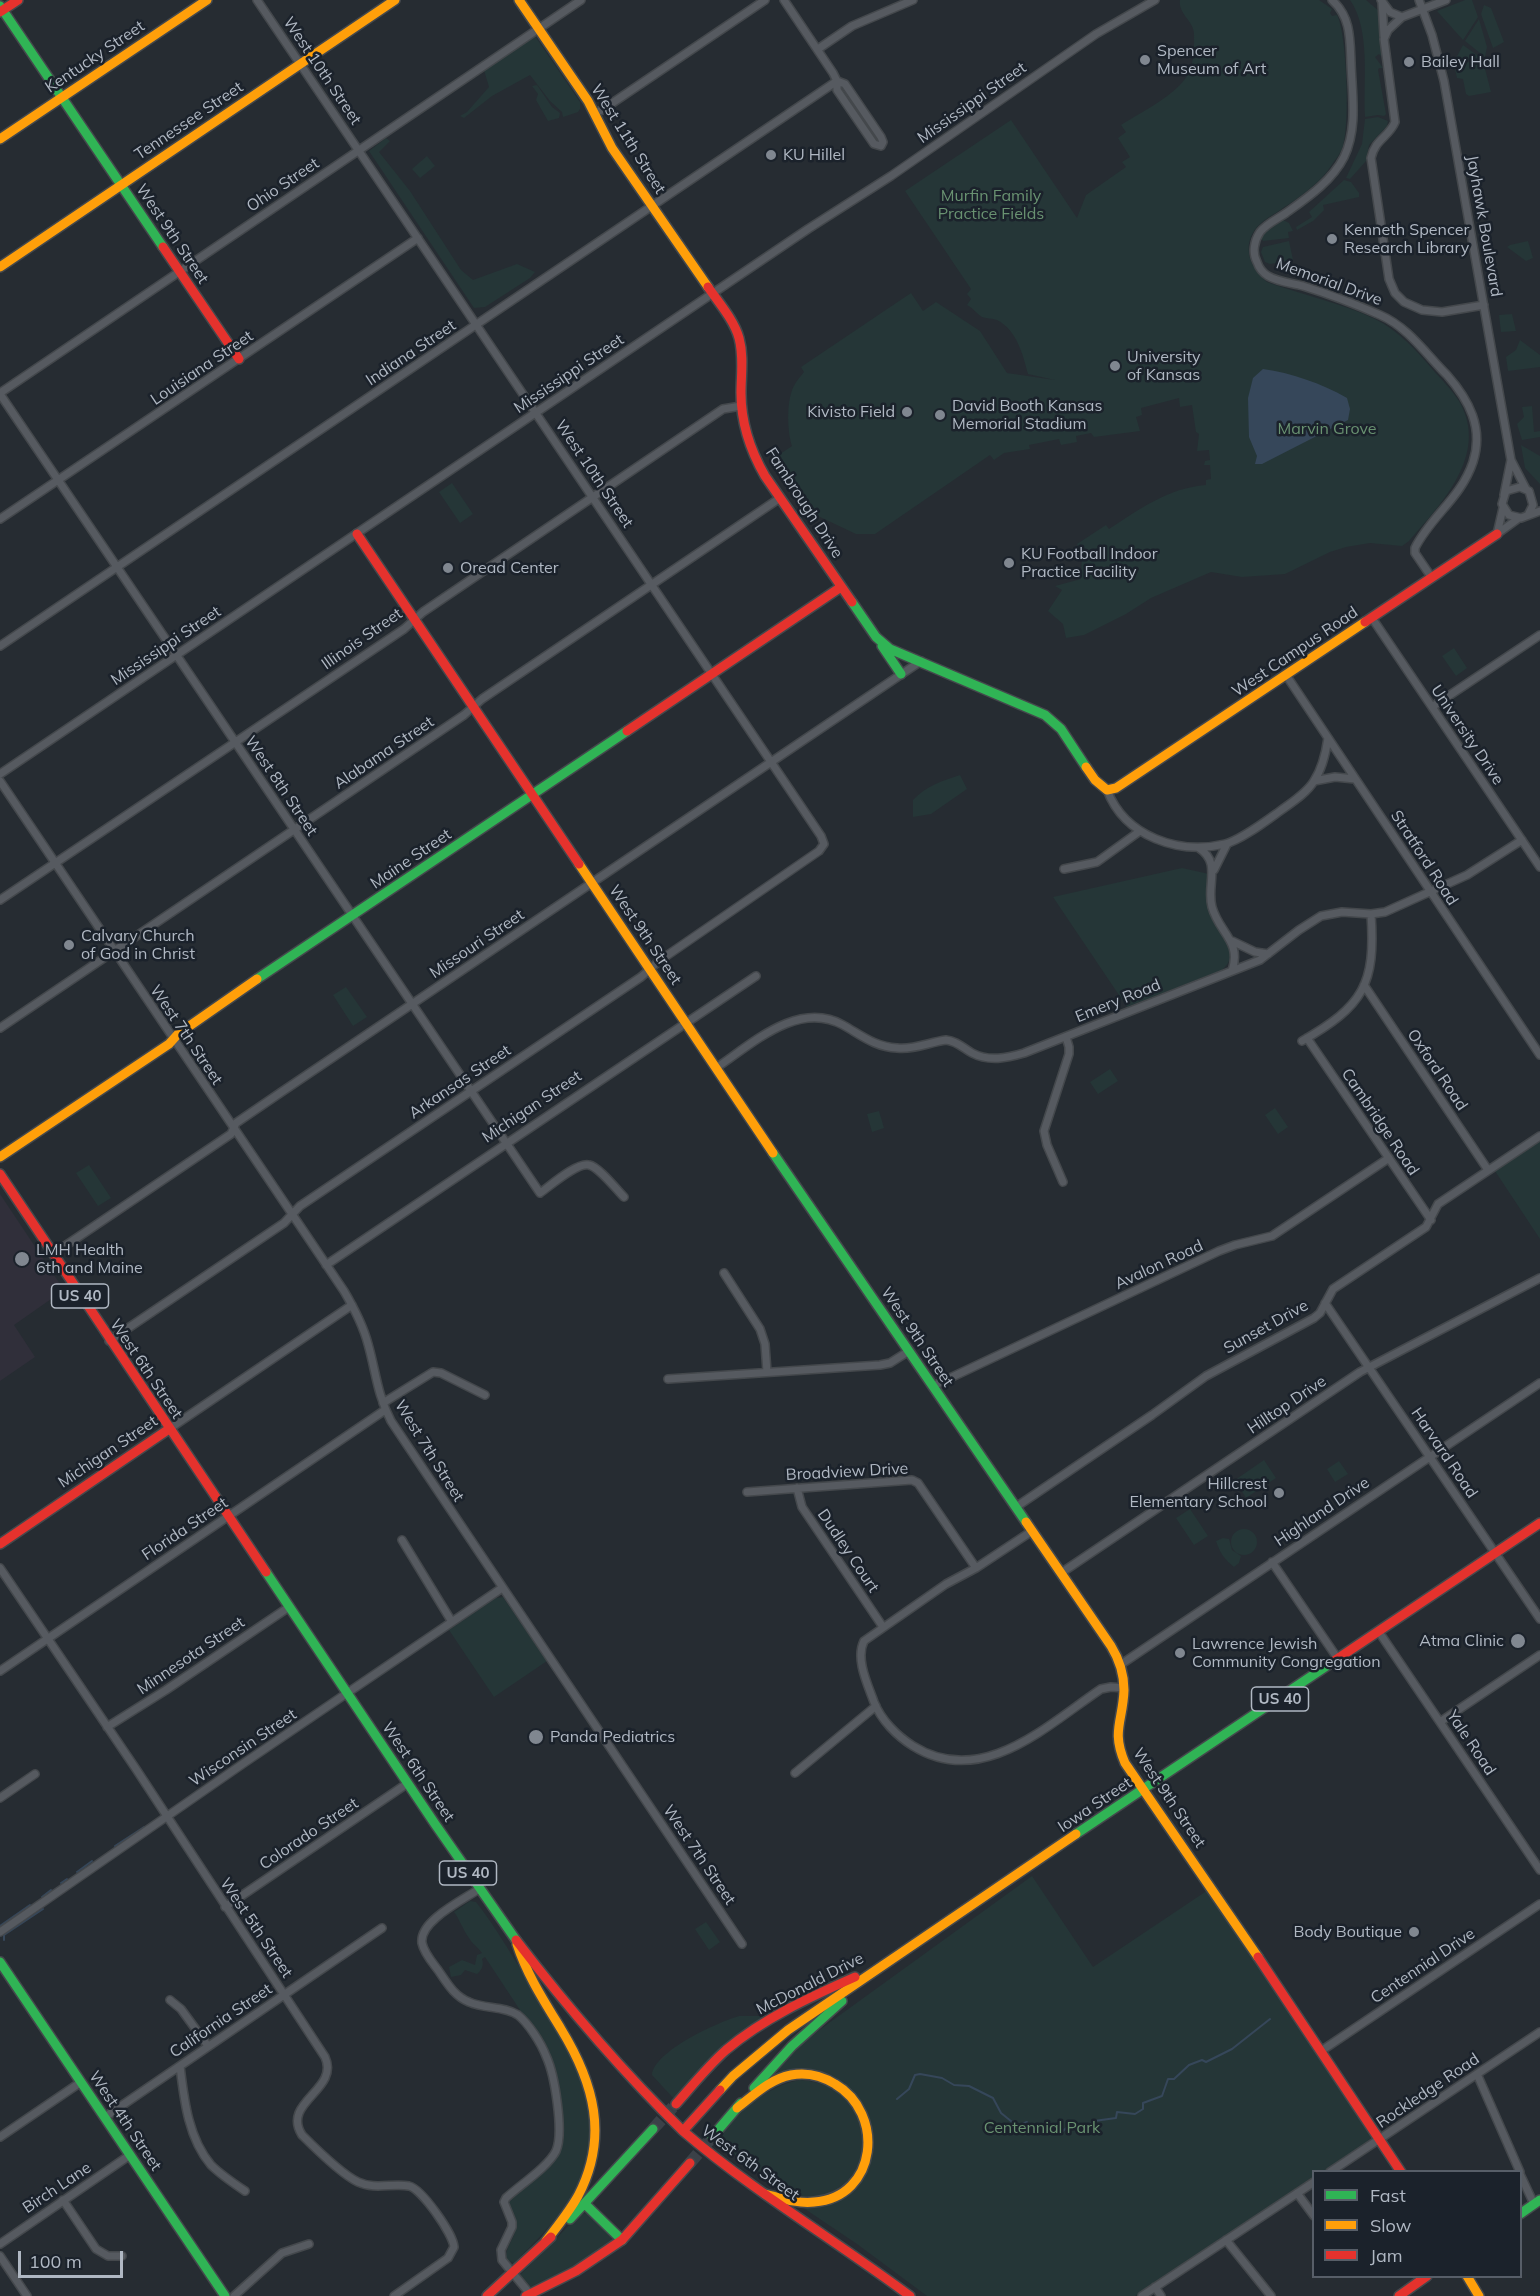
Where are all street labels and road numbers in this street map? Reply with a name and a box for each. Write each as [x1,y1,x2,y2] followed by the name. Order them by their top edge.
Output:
[279,13,365,129] street label: West 10th Street
[42,17,148,97] street label: Kentucky Street
[914,58,1030,148] street label: Mississippi Street
[131,78,247,164] street label: Tennessee Street
[587,81,669,197] street label: West 11th Street
[243,154,323,216] street label: Ohio Street
[1462,154,1506,298] street label: Jayhawk Boulevard
[132,180,212,288] street label: West 9th Street
[1273,254,1385,310] street label: Memorial Drive
[363,316,459,390] street label: Indiana Street
[147,327,257,409] street label: Louisiana Street
[510,330,628,418] street label: Mississippi Street
[551,416,637,532] street label: West 10th Street
[761,444,847,562] street label: Fambrough Drive
[107,602,225,690] street label: Mississippi Street
[1228,603,1362,701] street label: West Campus Road
[318,604,406,674] street label: Illinois Street
[1426,681,1508,789] street label: University Drive
[330,712,438,794] street label: Alabama Street
[241,732,321,840] street label: West 8th Street
[1386,807,1462,909] street label: Stratford Road
[367,825,455,893] street label: Maine Street
[605,881,685,989] street label: West 9th Street
[426,905,528,983] street label: Missouri Street
[1073,975,1163,1027] street label: Emery Road
[146,981,226,1089] street label: West 7th Street
[1403,1026,1471,1114] street label: Oxford Road
[405,1041,515,1123] street label: Arkansas Street
[1337,1065,1423,1179] street label: Cambridge Road
[479,1067,585,1147] street label: Michigan Street
[1112,1236,1206,1294] street label: Avalon Road
[877,1283,957,1391] street label: West 9th Street
[52,1284,109,1308] road number: US 40
[1220,1296,1312,1358] street label: Sunset Drive
[106,1315,186,1423] street label: West 6th Street
[1244,1372,1330,1438] street label: Hilltop Drive
[390,1397,468,1505] street label: West 7th Street
[1407,1404,1481,1502] street label: Harvard Road
[55,1412,161,1492] street label: Michigan Street
[785,1459,909,1485] street label: Broadview Drive
[1271,1473,1373,1551] street label: Highland Drive
[139,1493,231,1565] street label: Florida Street
[813,1506,883,1596] street label: Dudley Court
[134,1613,248,1699] street label: Minnesota Street
[1252,1687,1308,1711] road number: US 40
[186,1705,300,1791] street label: Wisconsin Street
[1442,1707,1500,1779] street label: Yale Road
[378,1718,458,1826] street label: West 6th Street
[1129,1744,1209,1852] street label: West 9th Street
[1054,1773,1136,1837] street label: Iowa Street
[256,1794,362,1874] street label: Colorado Street
[659,1801,739,1909] street label: West 7th Street
[440,1861,496,1885] road number: US 40
[216,1874,296,1982] street label: West 5th Street
[1367,1924,1479,2008] street label: Centennial Drive
[753,1949,867,2019] street label: McDonald Drive
[166,1980,276,2062] street label: California Street
[1373,2049,1483,2133] street label: Rockledge Road
[85,2067,165,2175] street label: West 4th Street
[697,2121,803,2205] street label: West 6th Street
[19,2158,95,2218] street label: Birch Lane

